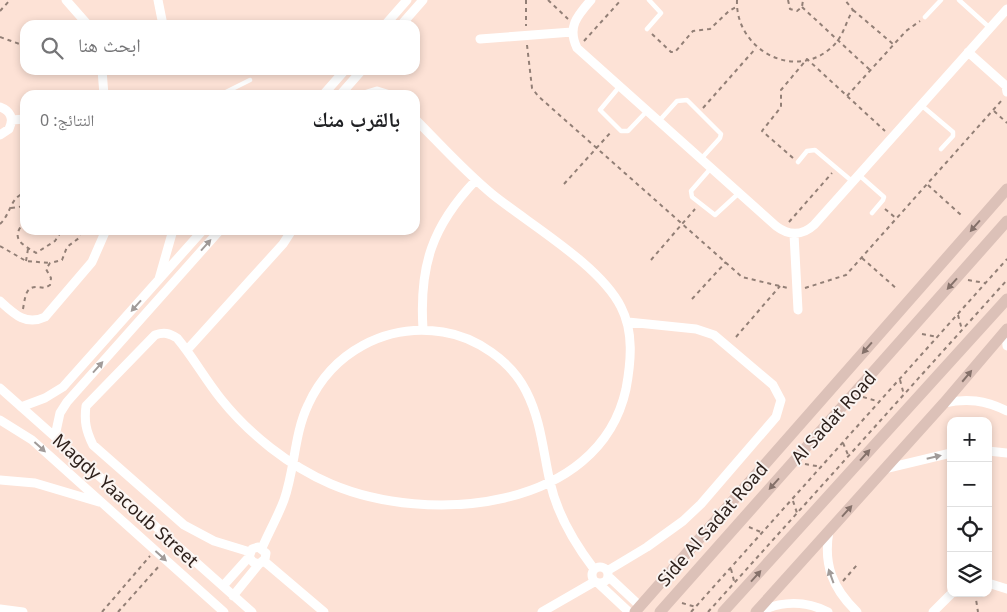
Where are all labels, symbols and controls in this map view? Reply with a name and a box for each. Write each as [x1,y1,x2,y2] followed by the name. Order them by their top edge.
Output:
[20,20,420,75] search box
[78,32,141,58] text: ابحث هنا
[38,34,66,62] icon: search
[313,105,400,133] text: بالقرب منك
[40,109,94,131] text: النتائج: 0
[969,219,981,231] one-way arrow
[200,240,212,252] one-way arrow
[946,277,958,289] one-way arrow
[130,299,142,311] one-way arrow
[862,341,873,354] one-way arrow
[93,360,104,373] one-way arrow
[785,366,881,468] street label: Al Sadat Road
[961,370,972,383] one-way arrow
[947,417,992,597] map controls
[947,417,992,462] button: +
[48,428,204,572] street label: Magdy Yaacoub Street
[33,442,46,453] one-way arrow
[859,449,870,462] one-way arrow
[927,453,942,461] one-way arrow
[651,457,773,591] street label: Side Al Sadat Road
[947,462,992,507] button: −
[768,477,780,489] one-way arrow
[841,505,853,517] one-way arrow
[947,507,992,552] button: locate
[154,550,166,562] one-way arrow
[947,552,992,597] button: layers
[827,568,834,583] one-way arrow
[750,570,762,582] one-way arrow

